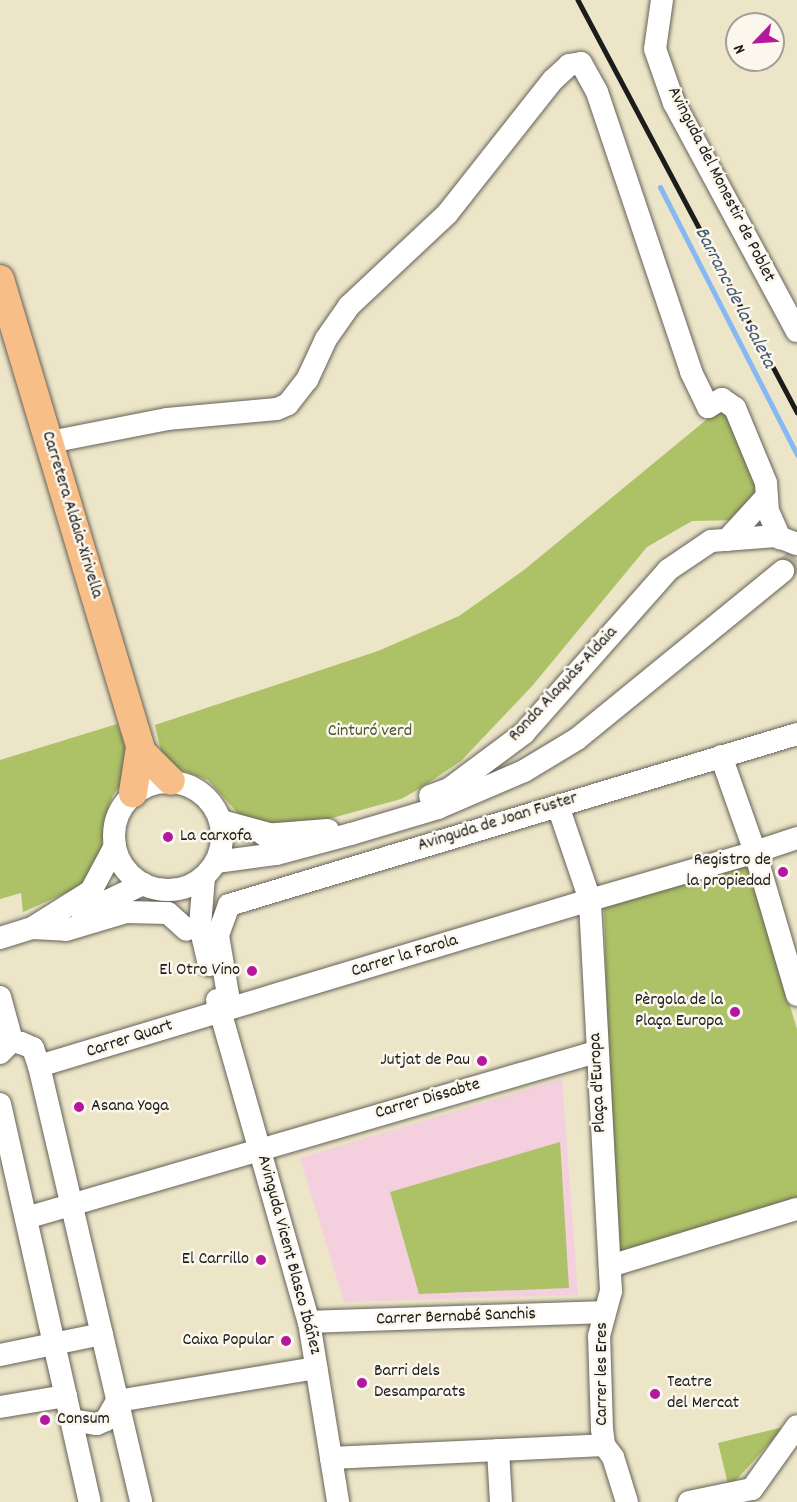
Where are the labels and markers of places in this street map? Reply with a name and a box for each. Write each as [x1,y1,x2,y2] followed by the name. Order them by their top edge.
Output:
[180,826,252,848] place label: La carxofa
[161,830,175,844] marker: La carxofa
[686,851,771,894] place label: Registro de la propiedad
[776,865,790,879] marker: Registro de la propiedad
[159,960,240,982] place label: El Otro Vino
[245,964,259,978] marker: El Otro Vino
[634,991,723,1034] place label: Pèrgola de la Plaça Europa
[728,1005,742,1019] marker: Pèrgola de la Plaça Europa
[380,1050,470,1072] place label: Jutjat de Pau
[475,1054,489,1068] marker: Jutjat de Pau
[91,1096,169,1118] place label: Asana Yoga
[72,1100,86,1114] marker: Asana Yoga
[182,1249,249,1271] place label: El Carrillo
[254,1253,268,1267] marker: El Carrillo
[182,1330,274,1352] place label: Caixa Popular
[279,1334,293,1348] marker: Caixa Popular
[374,1362,466,1404] place label: Barri dels Desamparats
[667,1373,739,1416] place label: Teatre del Mercat
[355,1376,369,1390] marker: Barri dels Desamparats
[648,1387,662,1401] marker: Teatre del Mercat
[57,1409,110,1431] place label: Consum
[38,1413,52,1427] marker: Consum

